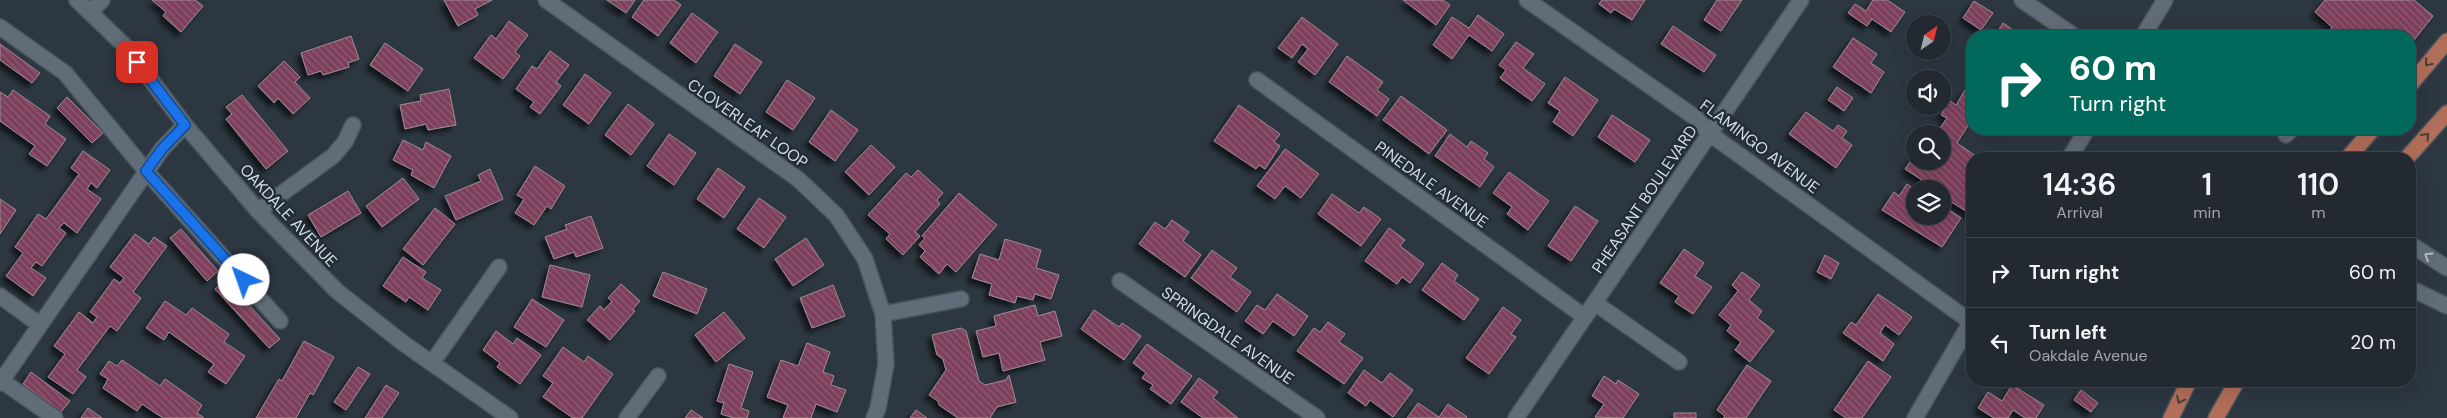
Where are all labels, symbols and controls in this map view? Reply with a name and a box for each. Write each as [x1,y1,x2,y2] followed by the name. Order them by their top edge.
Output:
[1906,15,1951,60] north arrow
[1906,15,1951,225] map controls
[116,41,158,83] pin
[2069,45,2157,91] text: 60 m
[123,48,151,76] icon: arrive
[1986,50,2051,115] icon: right
[2426,57,2434,66] one-way arrow
[1906,70,1951,115] button: sound
[683,74,812,173] street label: CLOVERLEAF LOOP
[2069,89,2166,118] text: Turn right
[1696,95,1824,198] street label: FLAMINGO AVENUE
[1587,121,1702,277] street label: PHEASANT BOULEVARD
[1906,125,1951,170] button: search
[2421,132,2430,141] one-way arrow
[1371,136,1493,233] street label: PINEDALE AVENUE
[235,159,342,271] street label: OAKDALE AVENUE
[2043,165,2117,204] text: 14:36
[2202,165,2212,204] text: 1
[2297,165,2339,204] text: 110
[1906,180,1951,225] button: layers
[2056,202,2103,223] text: Arrival
[2193,202,2221,223] text: min
[2311,202,2325,223] text: m
[217,253,269,305] position arrow
[2425,253,2434,262] one-way arrow
[1986,259,2014,287] icon: right
[2029,260,2119,285] text: Turn right
[2349,260,2396,285] text: 60 m
[1157,282,1298,389] street label: SPRINGDALE AVENUE
[2029,320,2107,345] text: Turn left
[1986,329,2014,357] icon: left
[2350,330,2396,355] text: 20 m
[2029,345,2148,366] text: Oakdale Avenue
[2176,395,2186,404] one-way arrow

